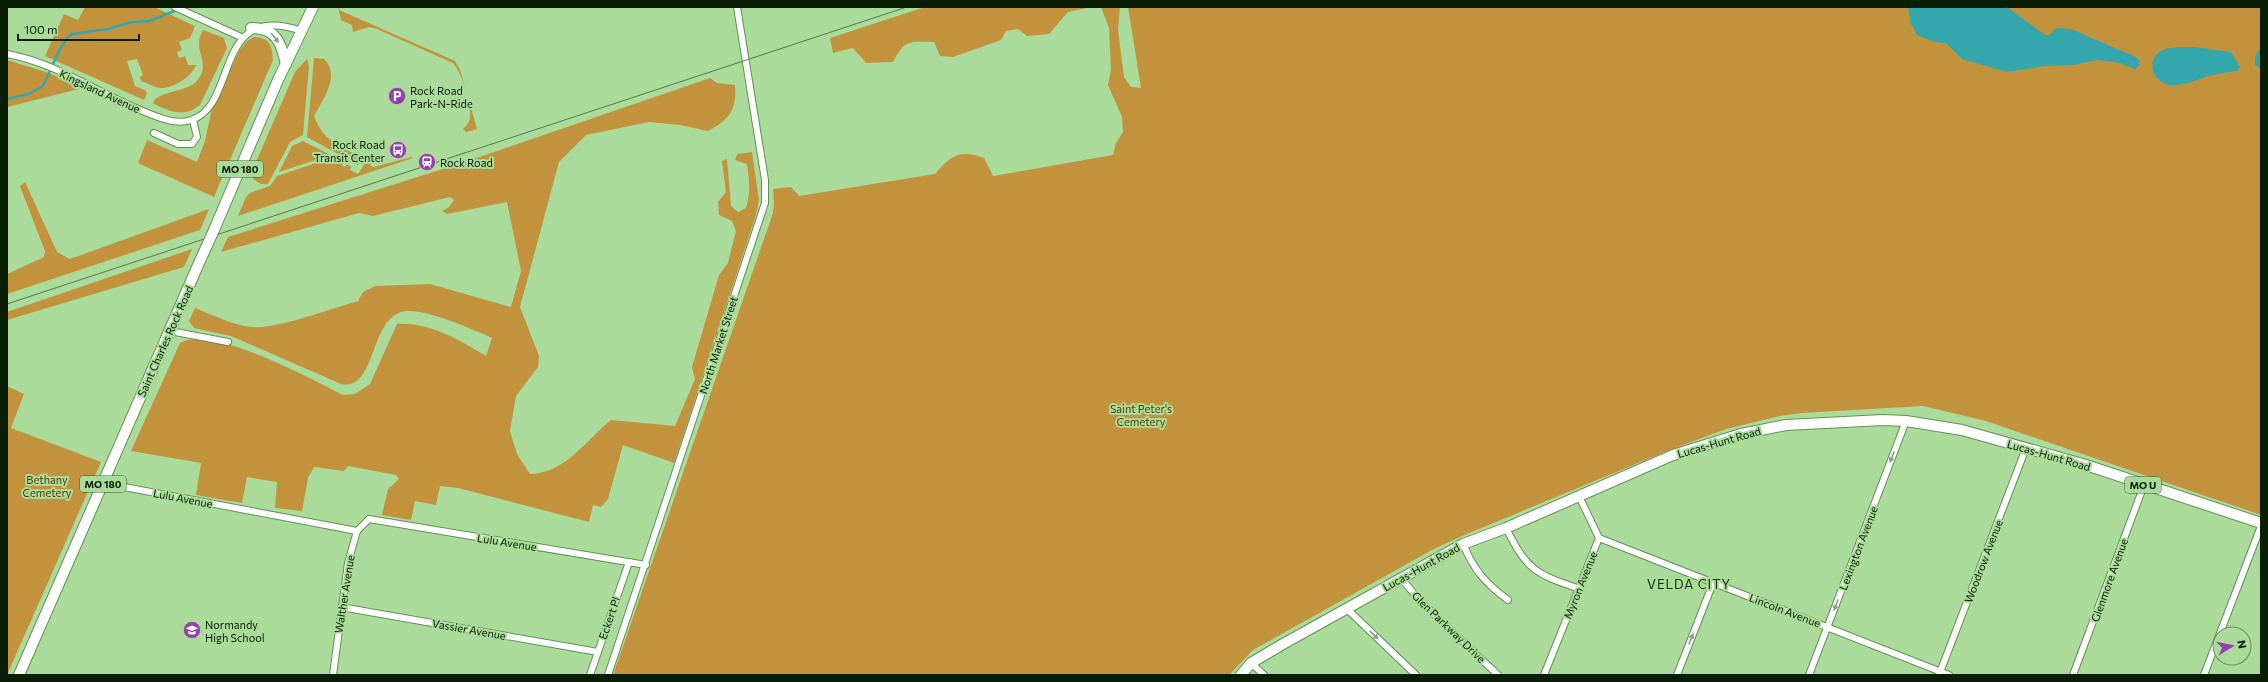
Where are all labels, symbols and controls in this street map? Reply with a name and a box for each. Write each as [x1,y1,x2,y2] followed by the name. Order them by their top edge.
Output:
[18,16,139,42] scale bar
[24,22,58,36] text: 100 m
[271,33,280,43] one-way arrow
[58,67,143,115] street label: Kingsland Avenue
[410,84,473,110] place label: Rock Road Park-N-Ride
[387,86,407,106] parking icon: Rock Road Park-N-Ride
[314,138,386,164] place label: Rock Road Transit Center
[388,140,408,160] bus stop icon: Rock Road Transit Center
[417,152,437,172] station icon: Rock Road
[440,156,493,169] place label: Rock Road
[217,161,263,177] road number: MO 180
[135,283,195,399] street label: Saint Charles Rock Road
[696,294,740,395] street label: North Market Street
[1110,402,1172,428] park label: Saint Peter's Cemetery
[1676,424,1762,460] street label: Lucas-Hunt Road
[2006,437,2092,473] street label: Lucas-Hunt Road
[1889,452,1895,464] one-way arrow
[23,473,72,499] park label: Bethany Cemetery
[80,476,126,492] road number: MO 180
[2125,477,2161,493] road number: MO U
[152,486,214,510] street label: Lulu Avenue
[1836,504,1880,592] street label: Lexington Avenue
[1961,517,2005,604] street label: Woodrow Avenue
[476,531,538,553] street label: Lulu Avenue
[2088,536,2130,624] street label: Glenmore Avenue
[1380,540,1462,594] street label: Lucas-Hunt Road
[1561,549,1600,621] street label: Myron Avenue
[331,554,357,634] street label: Walther Avenue
[1647,576,1731,592] district label: VELDA CITY
[1410,589,1488,665] street label: Glen Parkway Drive
[1748,590,1823,630] street label: Lincoln Avenue
[596,595,622,641] street label: Eckert Pl
[1833,599,1839,611] one-way arrow
[431,616,507,642] street label: Vassier Avenue
[205,618,265,644] place label: Normandy High School
[182,620,202,640] school or university icon: Normandy High School
[2212,626,2252,666] north arrow
[1369,630,1379,640] one-way arrow
[1689,632,1695,644] one-way arrow
[2235,639,2249,649] text: N

